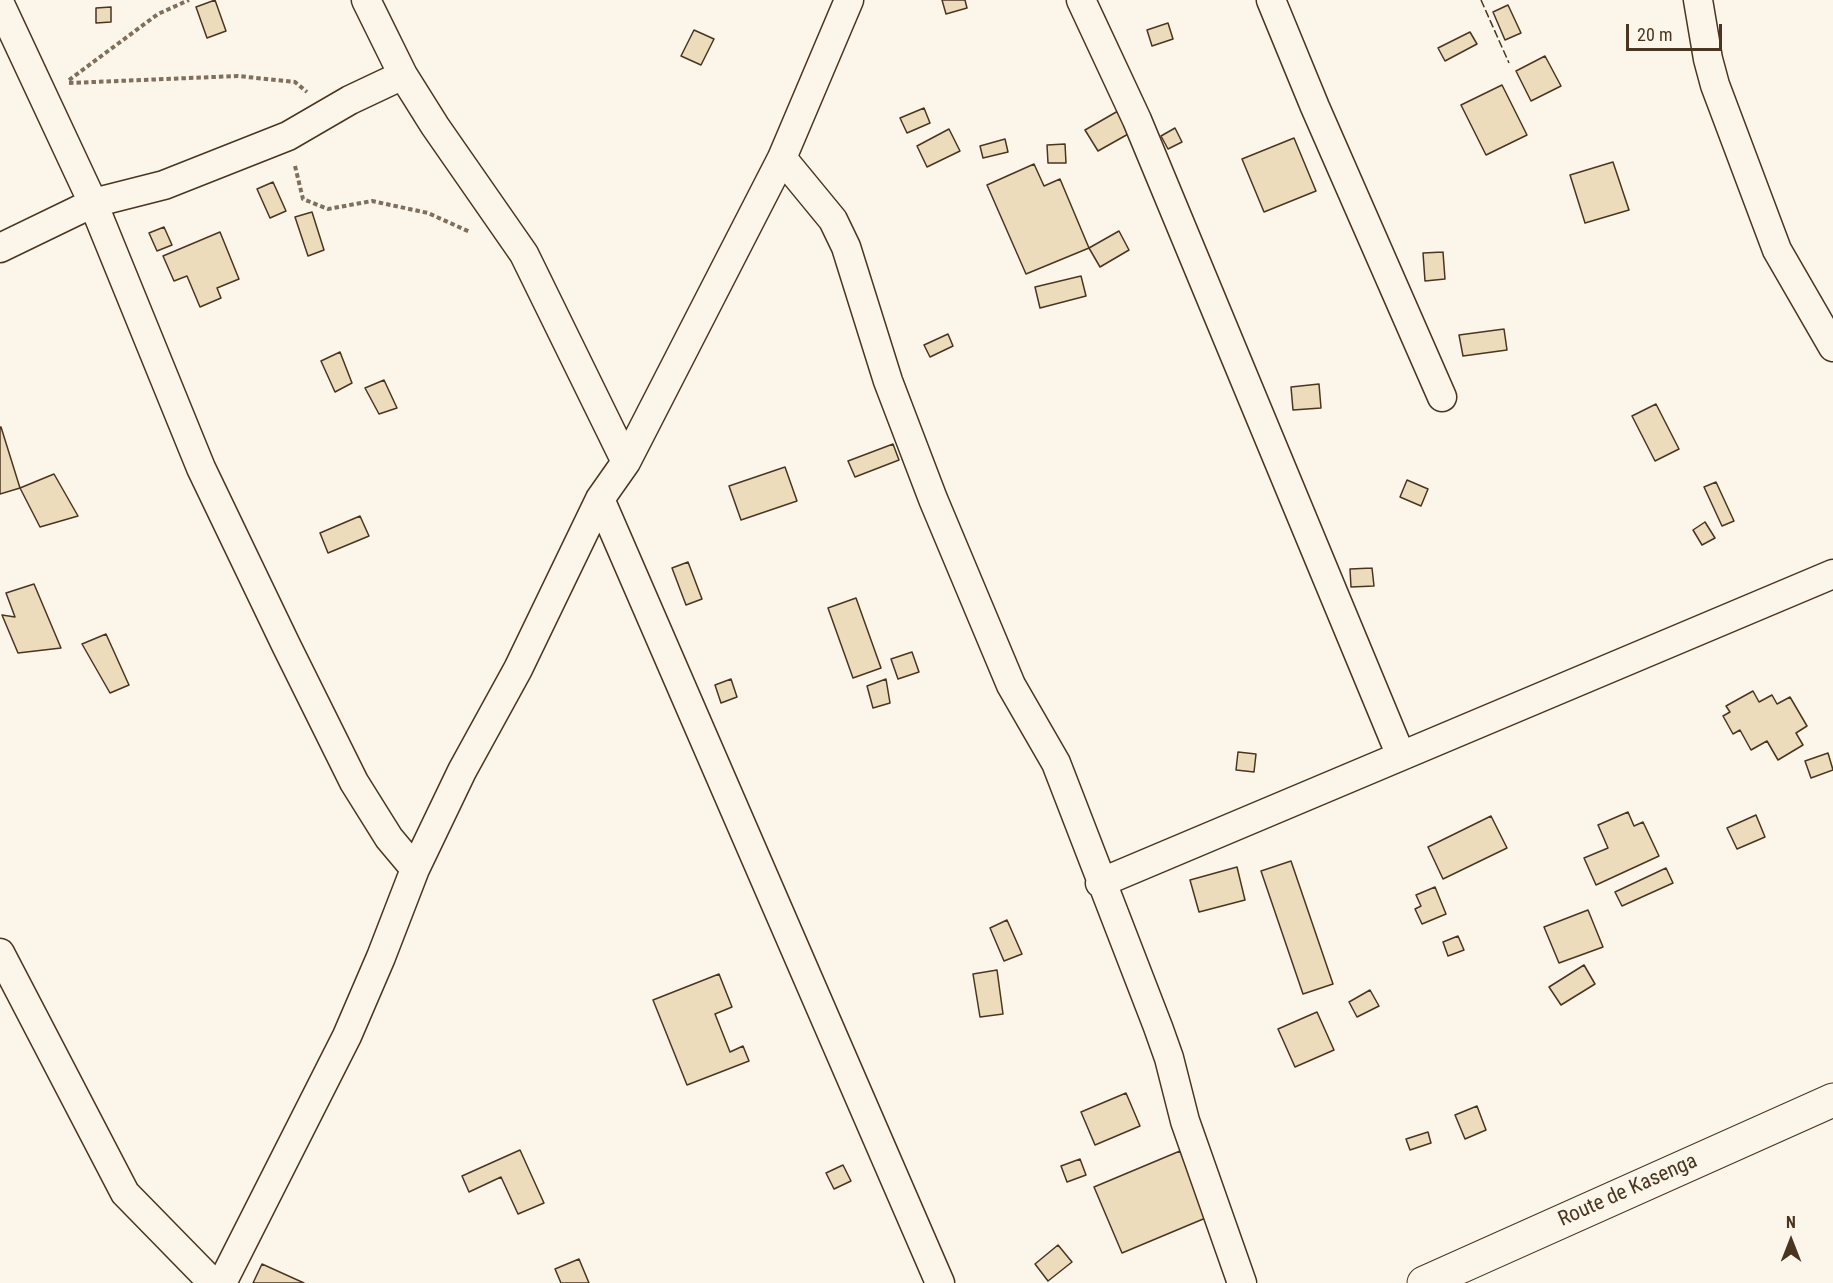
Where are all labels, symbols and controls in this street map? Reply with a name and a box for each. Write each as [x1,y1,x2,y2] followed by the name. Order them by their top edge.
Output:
[1629,12,1725,50] scale bar
[1637,24,1672,45] text: 20 m
[1555,1149,1701,1233] street label: Route de Kasenga
[1761,1211,1821,1271] north arrow
[1786,1213,1796,1232] text: N

